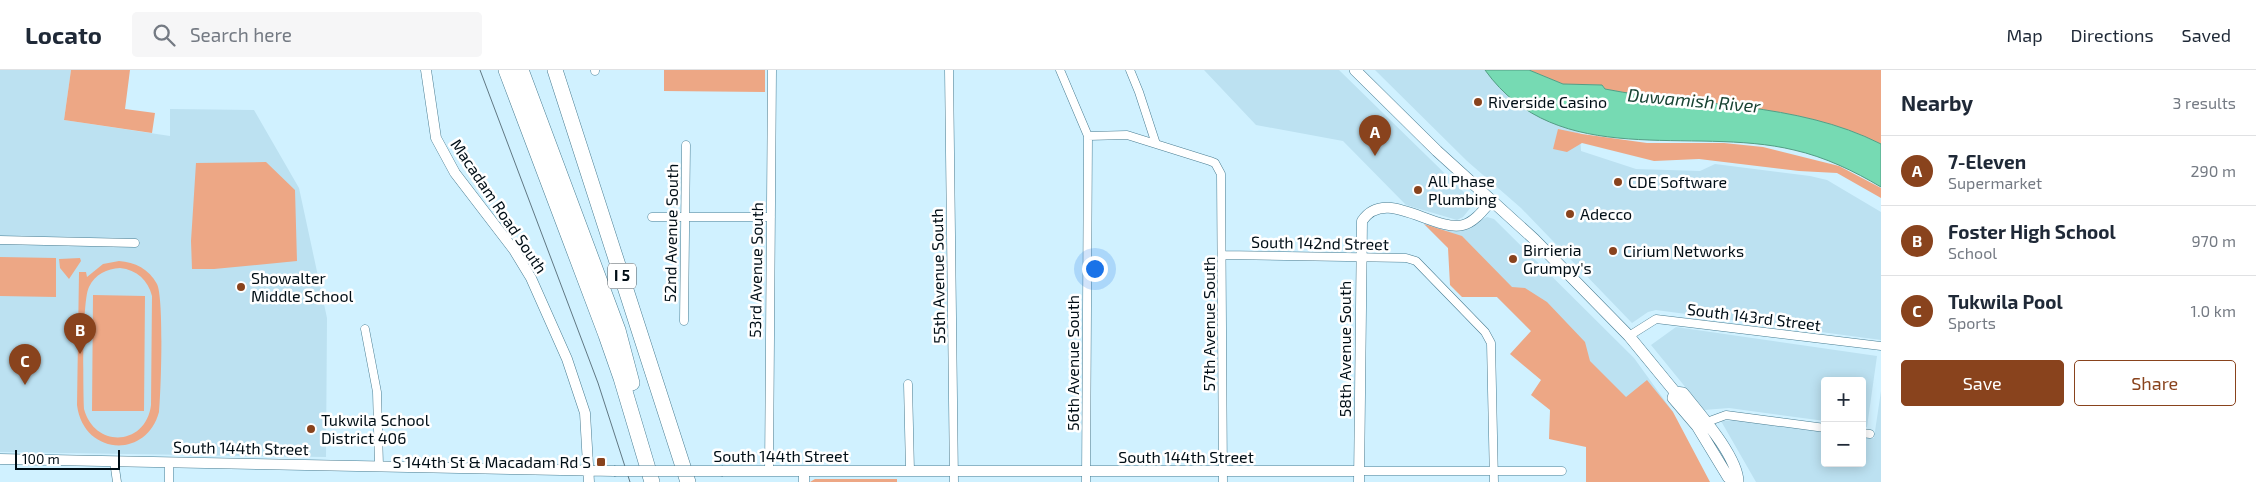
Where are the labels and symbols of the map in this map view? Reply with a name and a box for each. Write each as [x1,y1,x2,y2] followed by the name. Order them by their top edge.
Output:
[1627,83,1762,117] water label: Duwamish River
[1488,92,1607,111] place label: Riverside Casino
[1472,96,1484,108] marker: Riverside Casino
[1359,115,1391,156] pin: A
[447,135,551,277] street label: Macadam Road South
[660,163,681,303] street label: 52nd Avenue South
[1428,171,1497,208] place label: All Phase Plumbing
[1628,172,1727,191] place label: CDE Software
[1612,176,1624,188] marker: CDE Software
[1412,184,1424,196] marker: All Phase Plumbing
[745,202,766,338] street label: 53rd Avenue South
[1580,204,1632,223] place label: Adecco
[927,208,948,344] street label: 55th Avenue South
[1564,208,1576,220] marker: Adecco
[1251,232,1389,253] street label: South 142nd Street
[1523,240,1592,277] place label: Birrieria Grumpy's
[1623,241,1744,260] place label: Cirium Networks
[1607,245,1619,257] marker: Cirium Networks
[1507,253,1519,265] marker: Birrieria Grumpy's
[1082,256,1108,282] your location
[1199,256,1218,392] street label: 57th Avenue South
[608,264,636,288] road number: I 5
[251,268,354,305] place label: Showalter Middle School
[235,281,247,293] marker: Showalter Middle School
[1335,281,1354,417] street label: 58th Avenue South
[1063,295,1082,431] street label: 56th Avenue South
[1686,299,1822,334] street label: South 143rd Street
[64,313,96,354] pin: B
[9,344,41,385] pin: C
[321,410,430,447] place label: Tukwila School District 406
[305,423,317,435] marker: Tukwila School District 406
[173,437,309,458] street label: South 144th Street
[713,446,849,465] street label: South 144th Street
[15,447,120,470] scale bar
[1118,447,1254,466] street label: South 144th Street
[392,452,591,471] place label: S 144th St & Macadam Rd S
[595,456,607,468] marker: S 144th St & Macadam Rd S

